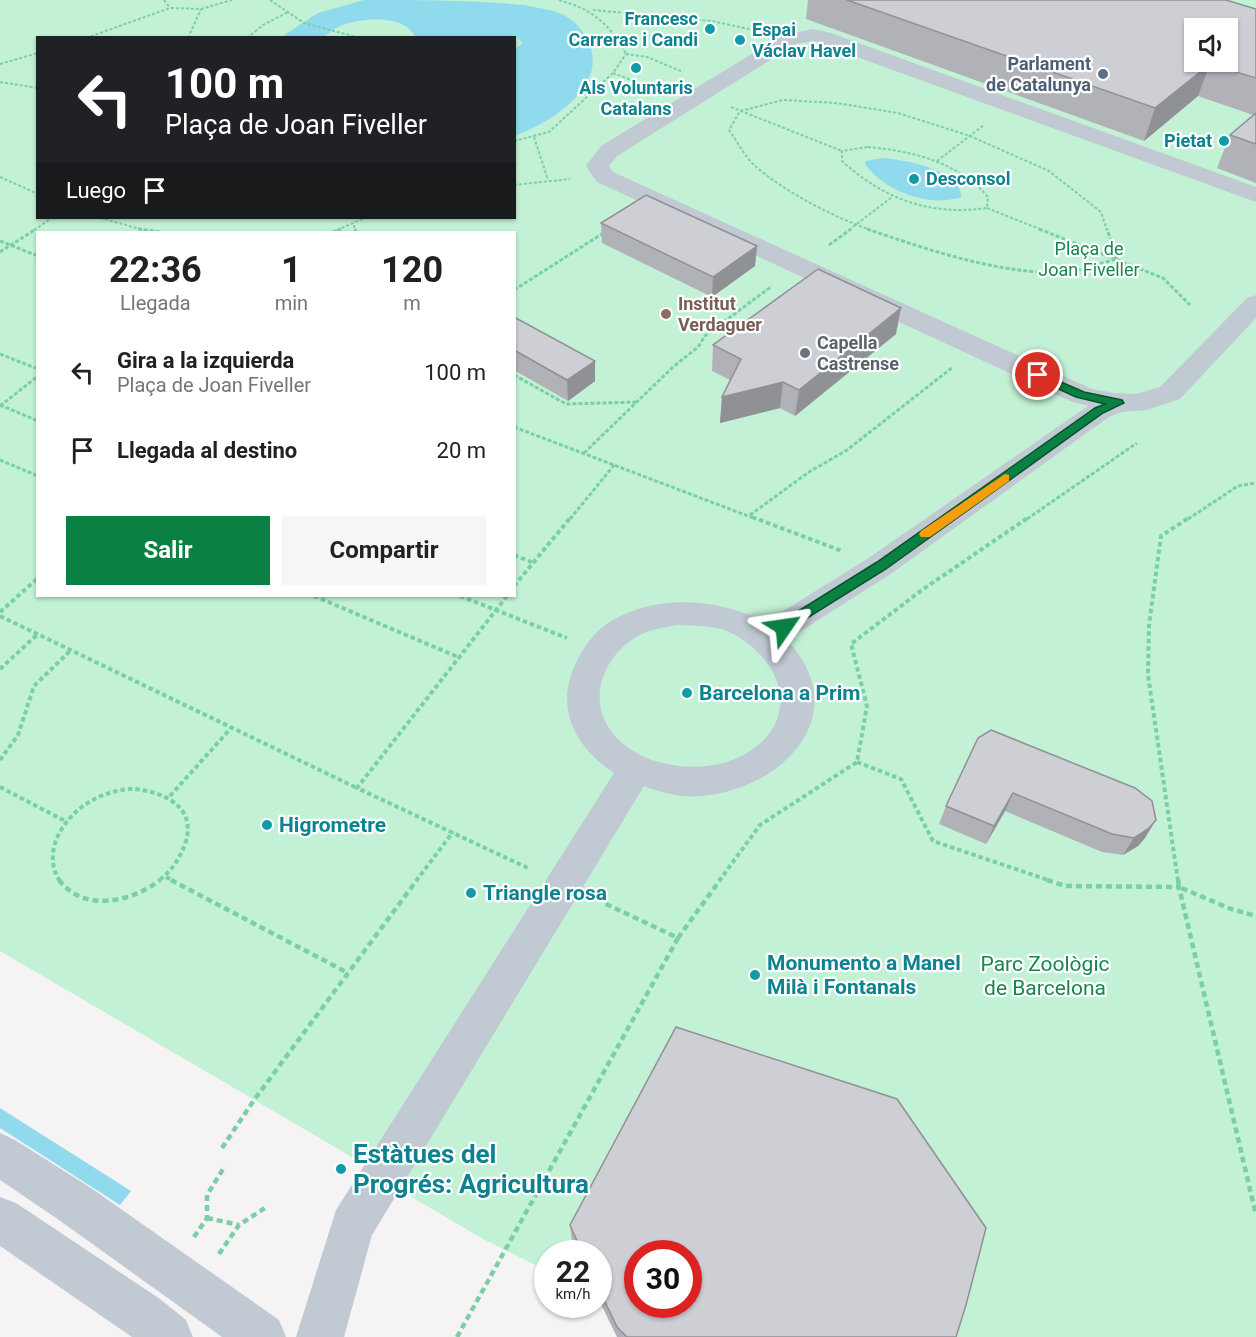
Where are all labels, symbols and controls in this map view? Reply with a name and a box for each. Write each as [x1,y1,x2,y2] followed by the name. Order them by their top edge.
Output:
[569,8,698,50] place label: Francesc Carreras i Candi
[1184,18,1238,72] map controls
[1184,18,1238,72] button: sound
[752,19,856,61] place label: Espai Václav Havel
[703,22,717,36] marker: Francesc Carreras i Candi
[733,33,747,47] marker: Espai Václav Havel
[986,53,1091,95] place label: Parlament de Catalunya
[165,59,284,108] text: 100 m
[66,60,144,138] icon: left
[629,61,643,75] marker: Als Voluntaris Catalans
[1096,67,1110,81] marker: Parlament de Catalunya
[579,77,693,119] place label: Als Voluntaris Catalans
[165,109,427,141] text: Plaça de Joan Fiveller
[1164,130,1212,151] place label: Pietat
[1217,134,1231,148] marker: Pietat
[926,168,1010,189] place label: Desconsol
[907,172,921,186] marker: Desconsol
[138,174,171,207] icon: arrive
[66,178,126,203] text: Luego
[1038,238,1140,280] park label: Plaça de Joan Fiveller
[109,249,202,291] text: 22:36
[281,249,302,291] text: 1
[381,249,443,291] text: 120
[120,291,191,315] text: Llegada
[275,291,308,315] text: min
[403,291,421,315] text: m
[678,293,762,335] place label: Institut Verdaguer
[659,307,673,321] marker: Institut Verdaguer
[817,332,899,374] place label: Capella Castrense
[798,346,812,360] marker: Capella Castrense
[117,348,294,373] text: Gira a la izquierda
[1012,349,1063,400] pin
[66,356,99,389] icon: left
[1021,358,1054,391] icon: arrive
[424,360,486,385] text: 100 m
[117,373,311,397] text: Plaça de Joan Fiveller
[66,434,99,467] icon: arrive
[117,438,297,463] text: Llegada al destino
[437,438,486,463] text: 20 m
[66,516,270,585] button: Salir
[282,516,486,585] button: Compartir
[752,595,816,659] position arrow
[699,681,861,705] place label: Barcelona a Prim
[680,686,694,700] marker: Barcelona a Prim
[279,813,386,837] place label: Higrometre
[260,818,274,832] marker: Higrometre
[483,881,607,905] place label: Triangle rosa
[464,886,478,900] marker: Triangle rosa
[767,951,961,999] place label: Monumento a Manel Milà i Fontanals
[981,952,1109,1000] park label: Parc Zoològic de Barcelona
[748,968,762,982] marker: Monumento a Manel Milà i Fontanals
[353,1139,589,1199] place label: Estàtues del Progrés: Agricultura
[334,1162,348,1176] marker: Estàtues del Progrés: Agricultura
[624,1240,702,1318] speed limit sign: 30
[556,1254,590,1289] text: 22
[555,1285,591,1303] text: km/h

